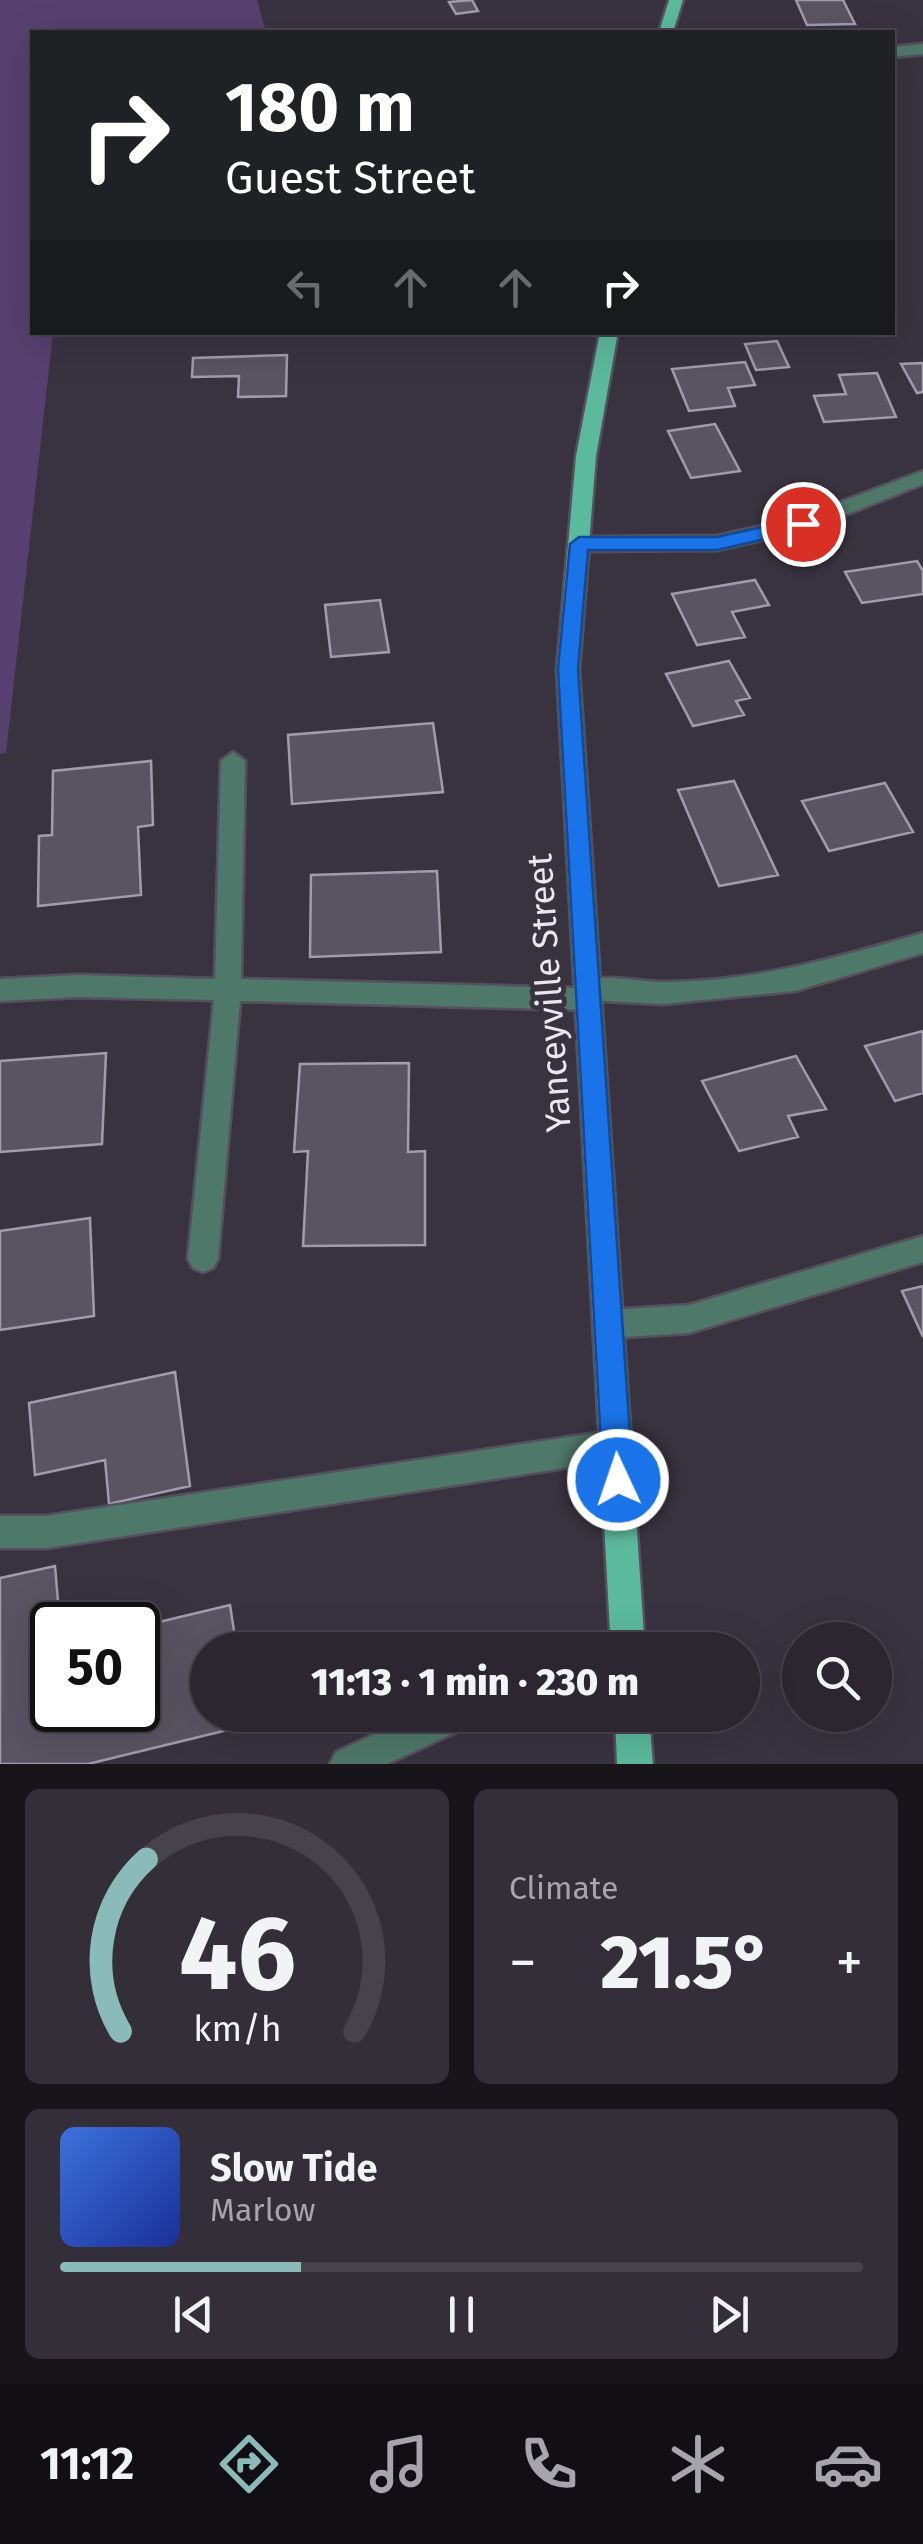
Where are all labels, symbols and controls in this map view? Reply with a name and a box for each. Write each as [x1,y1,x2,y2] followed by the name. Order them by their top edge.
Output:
[225,66,415,150] text: 180 m
[60,70,190,200] icon: right
[225,151,475,205] text: Guest Street
[278,260,333,315] icon: left
[383,260,438,315] icon: ahead
[488,260,543,315] icon: ahead
[593,260,648,315] icon: right
[761,482,846,567] pin
[776,497,831,552] icon: arrive
[518,852,580,1134] street label: Yanceyville Street
[566,1428,670,1532] position arrow
[30,1602,160,1732] speed limit sign: 50
[782,1622,892,1732] map controls
[782,1622,892,1732] button: search
[311,1659,639,1705] text: 11:13 · 1 min · 230 m
[509,1869,618,1907] text: Climate
[178,1892,296,2017] text: 46
[600,1918,772,2008] text: 21.5°
[509,1930,537,1996] text: −
[836,1930,863,1996] text: +
[193,2008,281,2050] text: km/h
[210,2145,378,2191] text: Slow Tide
[210,2191,316,2229] text: Marlow
[166,2287,221,2342] icon: previous
[434,2287,489,2342] icon: pause
[702,2287,757,2342] icon: next
[214,2429,284,2499] icon: directions
[364,2429,434,2499] icon: music
[514,2429,584,2499] icon: phone
[663,2429,733,2499] icon: climate
[813,2429,883,2499] icon: car
[40,2437,134,2491] text: 11:12

